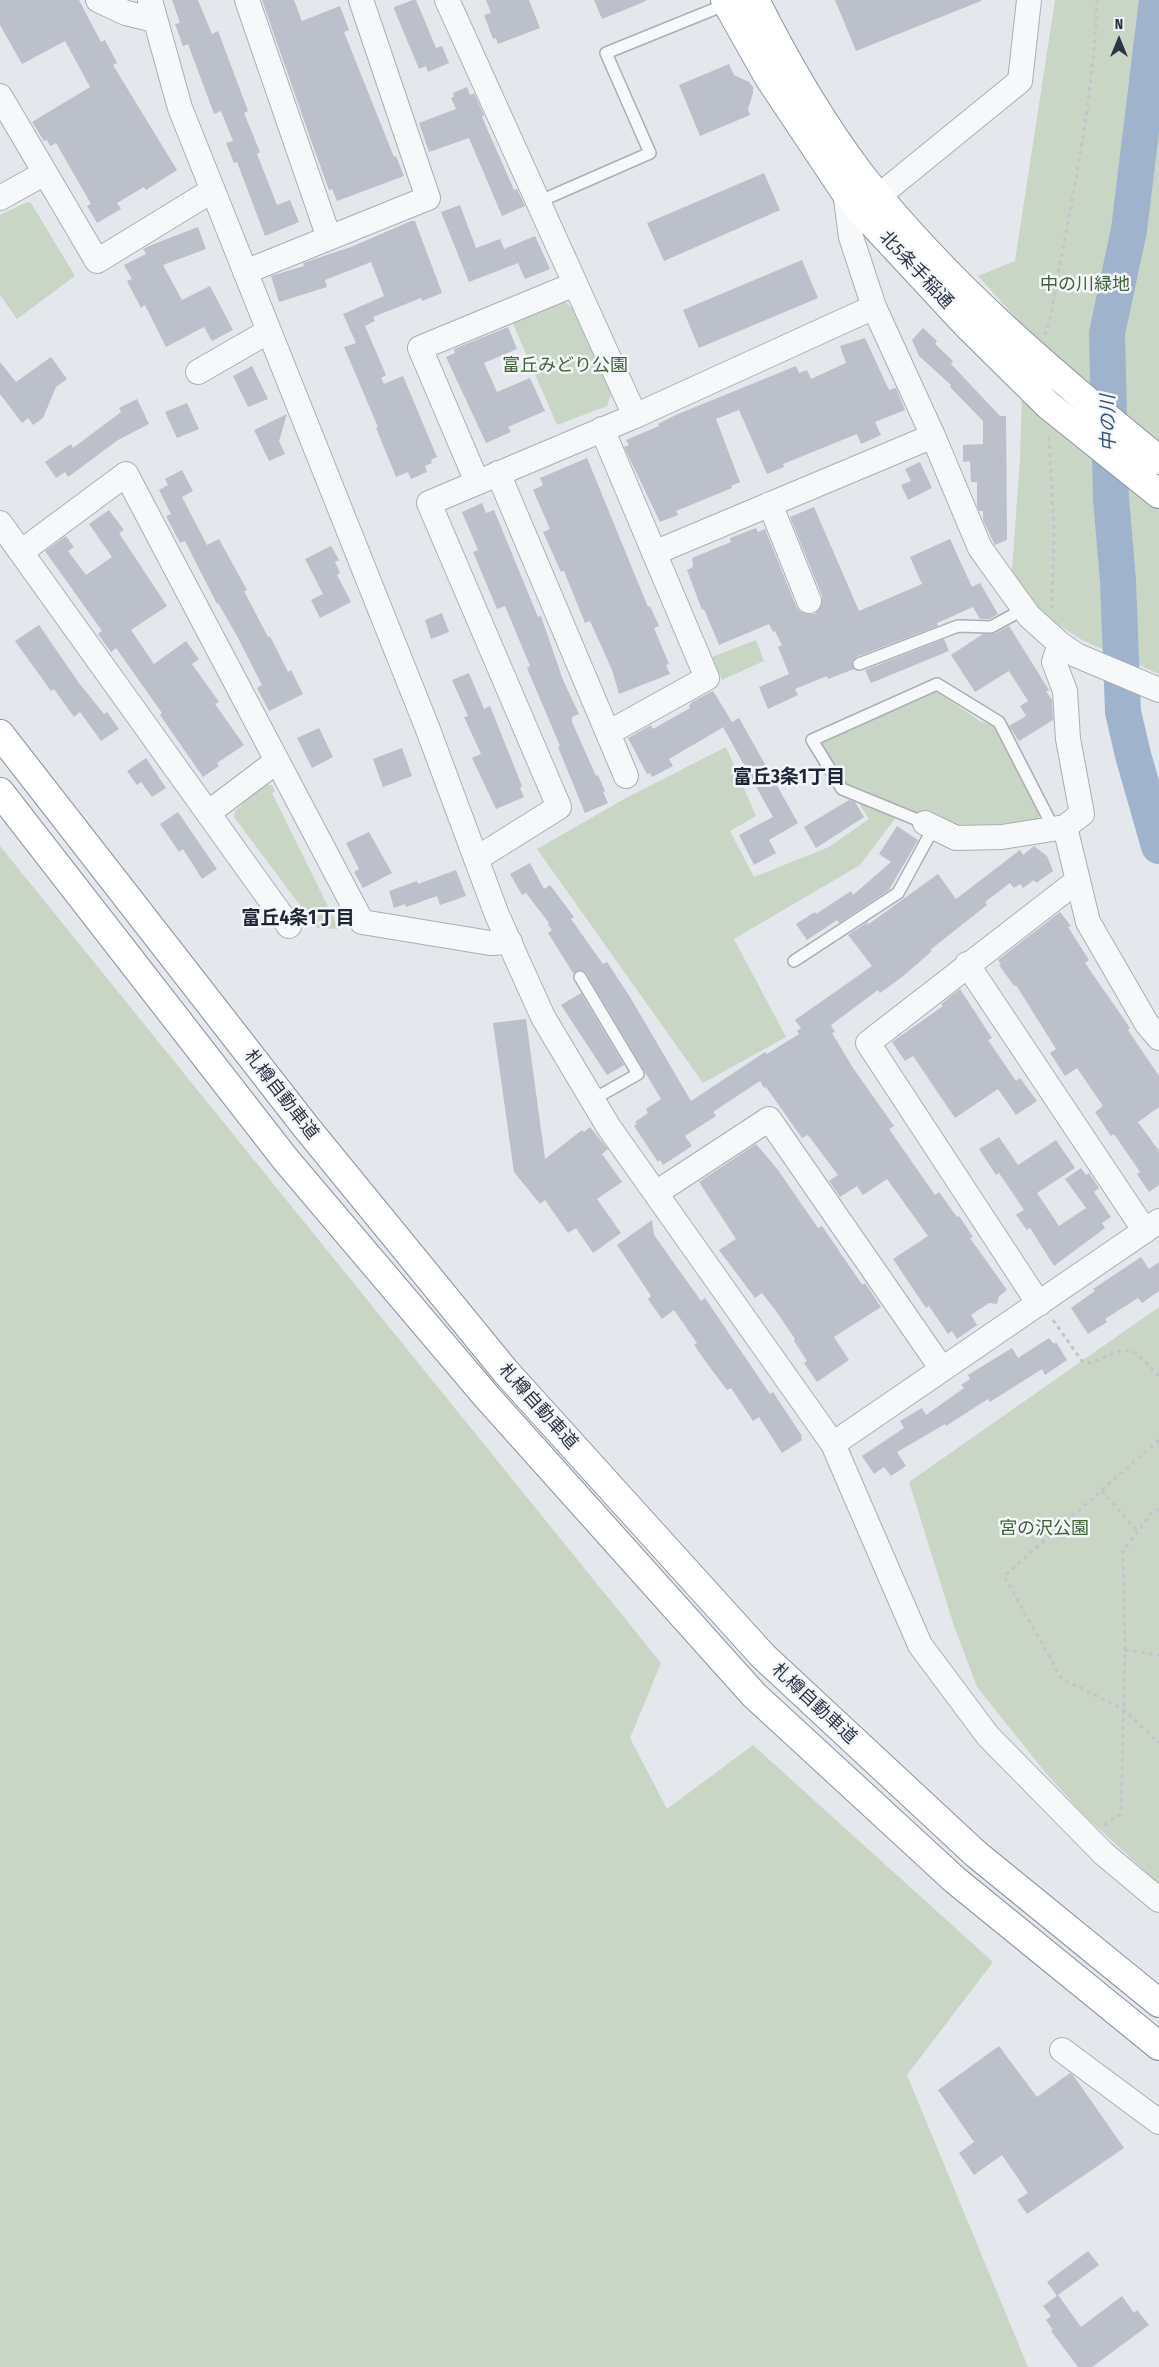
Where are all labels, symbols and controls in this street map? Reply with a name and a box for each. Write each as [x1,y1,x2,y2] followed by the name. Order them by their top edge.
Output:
[1094,15,1144,65] north arrow
[1115,16,1123,33] text: N
[875,227,957,313] street label: 北5条手稲通
[1040,274,1130,296] park label: 中の川緑地
[502,355,628,377] park label: 富丘みどり公園
[1097,394,1121,452] water label: 中の川
[733,767,845,789] district label: 富丘3条1丁目
[242,908,354,930] district label: 富丘4条1丁目
[239,1046,323,1144] street label: 札樽自動車道
[494,1360,582,1454] street label: 札樽自動車道
[999,1518,1089,1540] park label: 宮の沢公園
[767,1659,861,1749] street label: 札樽自動車道

